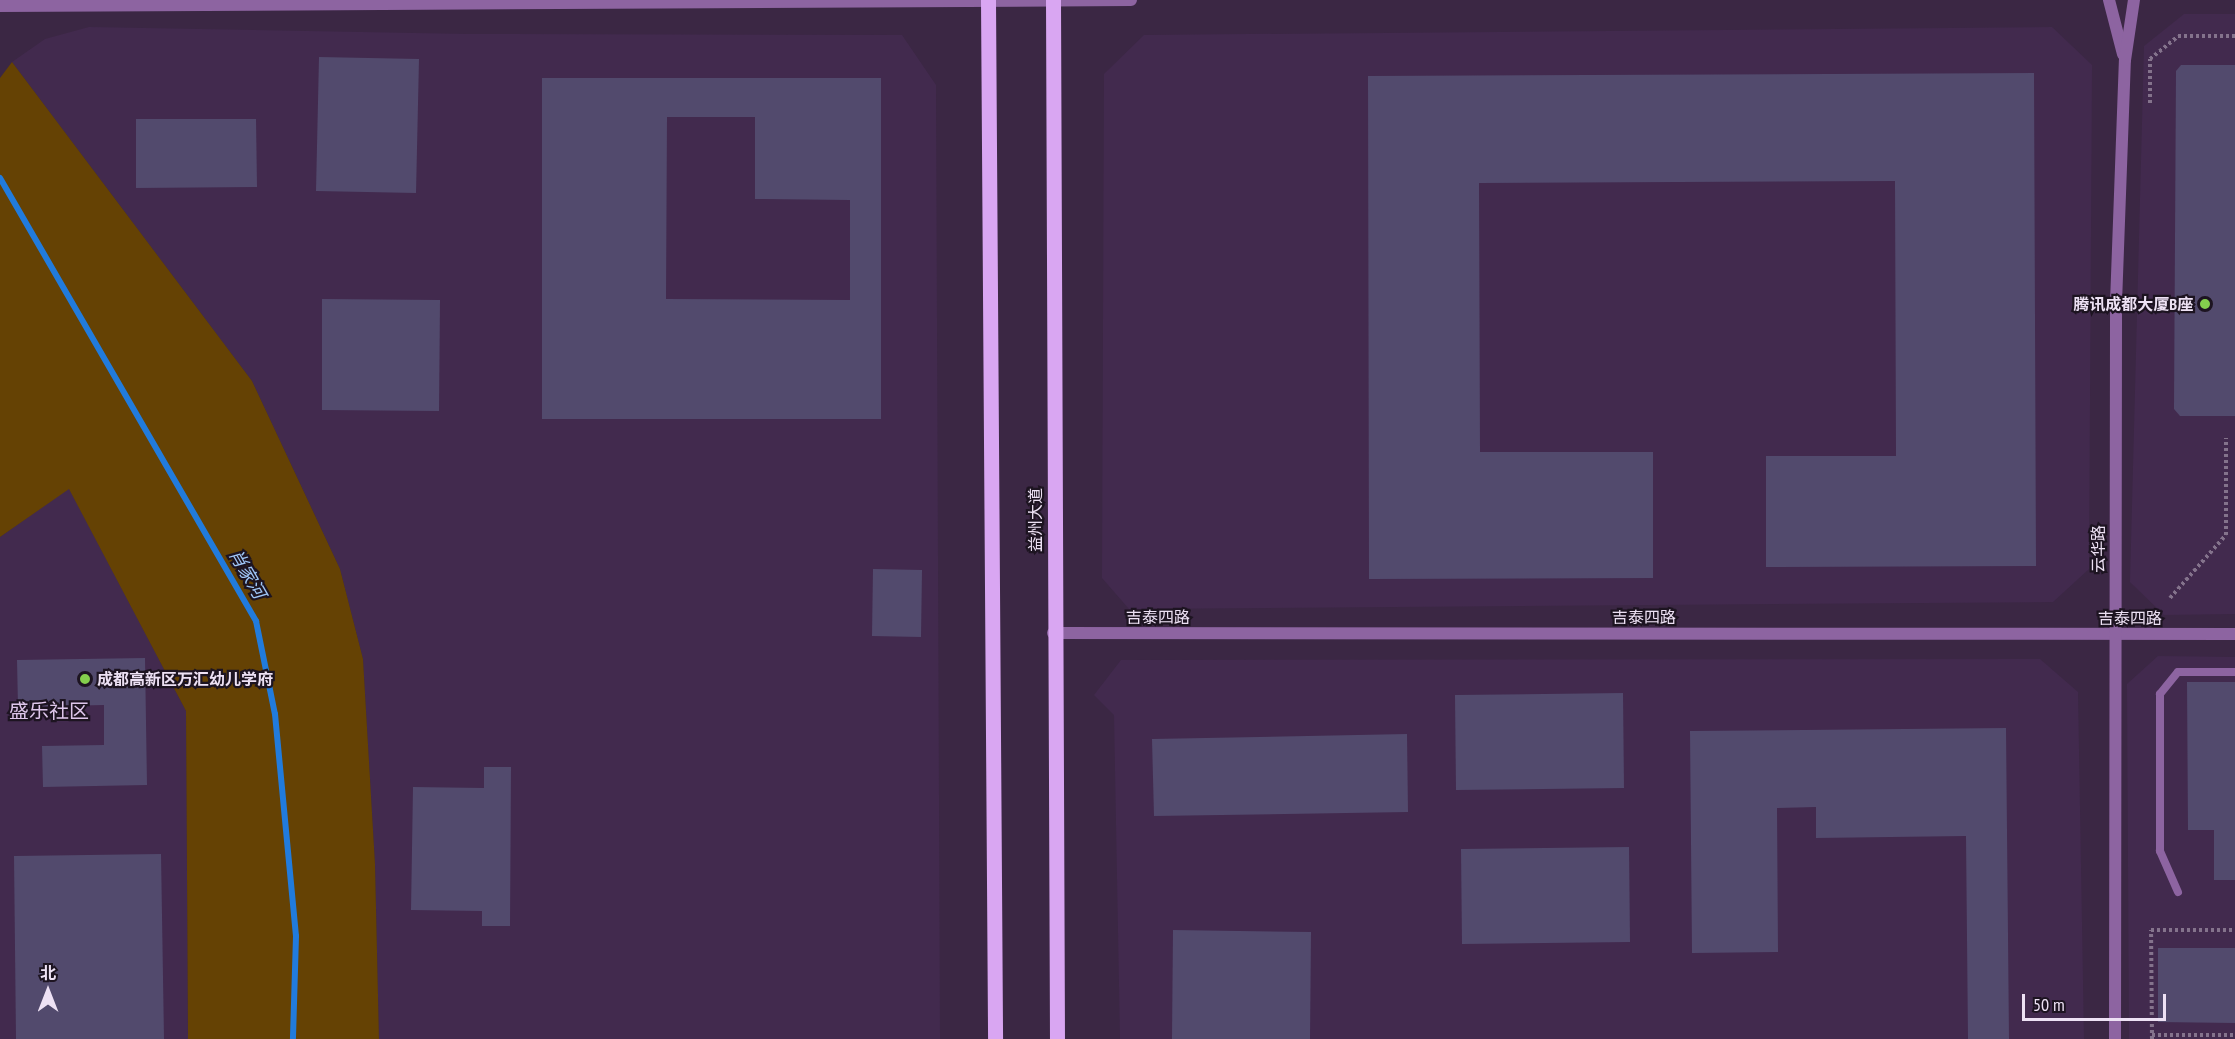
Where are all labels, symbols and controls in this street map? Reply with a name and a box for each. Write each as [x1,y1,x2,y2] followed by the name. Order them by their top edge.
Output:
[2073,294,2193,314] place label: 腾讯成都大厦B座
[2198,297,2212,311] marker: 腾讯成都大厦B座
[1025,488,1045,552] street label: 益州大道
[2088,525,2108,573] street label: 云华路
[224,545,270,603] water label: 肖家河
[1126,607,1190,627] street label: 吉泰四路
[1612,607,1676,627] street label: 吉泰四路
[2098,608,2162,628] street label: 吉泰四路
[97,669,273,689] place label: 成都高新区万汇幼儿学府
[78,672,92,686] marker: 成都高新区万汇幼儿学府
[9,699,89,723] district label: 盛乐社区
[18,961,78,1021] north arrow
[40,963,56,983] text: 北
[2025,982,2169,1020] scale bar
[2033,993,2065,1016] text: 50 m

